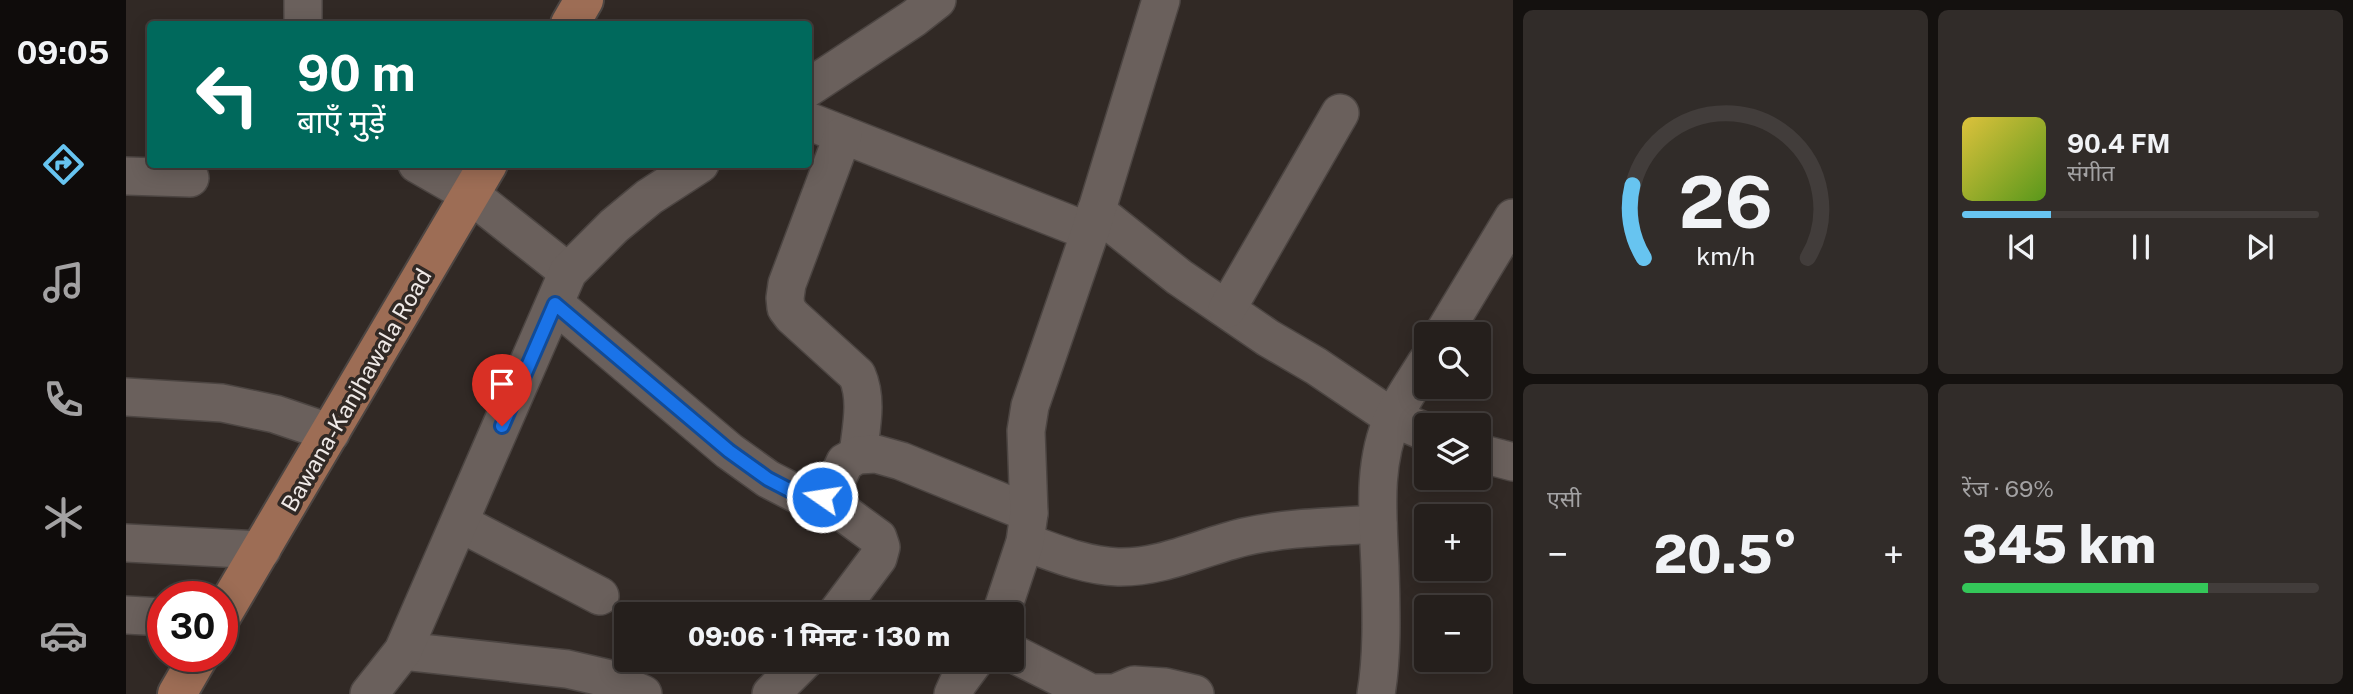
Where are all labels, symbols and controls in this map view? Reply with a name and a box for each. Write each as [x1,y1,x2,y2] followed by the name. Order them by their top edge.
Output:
[17,34,109,71] text: 09:05
[297,44,416,102] text: 90 m
[182,49,273,140] icon: left
[297,103,385,140] text: बाएँ मुड़ें
[2067,128,2170,159] text: 90.4 FM
[39,140,88,189] icon: directions
[1678,159,1773,244] text: 26
[2067,159,2115,186] text: संगीत
[2003,228,2041,266] icon: previous
[2122,228,2160,266] icon: pause
[2241,228,2279,266] icon: next
[1696,241,1755,271] text: km/h
[39,258,88,307] icon: music
[275,264,437,516] street label: Bawana-Kanjhawala Road
[1414,322,1491,672] map controls
[1414,322,1491,399] button: search
[472,354,532,426] pin
[483,365,521,403] icon: arrive
[39,375,88,424] icon: phone
[1414,413,1491,490] button: layers
[785,460,859,534] position arrow
[1962,475,2054,502] text: रेंज · 69%
[1547,485,1581,512] text: एसी
[39,493,88,542] icon: climate
[1414,504,1491,581] button: +
[1962,514,2156,575] text: 345 km
[1653,524,1798,585] text: 20.5°
[1547,532,1568,577] text: −
[1883,532,1904,577] text: +
[147,581,238,672] speed limit sign: 30
[1414,595,1491,672] button: −
[39,611,88,660] icon: car
[688,621,950,652] text: 09:06 · 1 मिनट · 130 m

